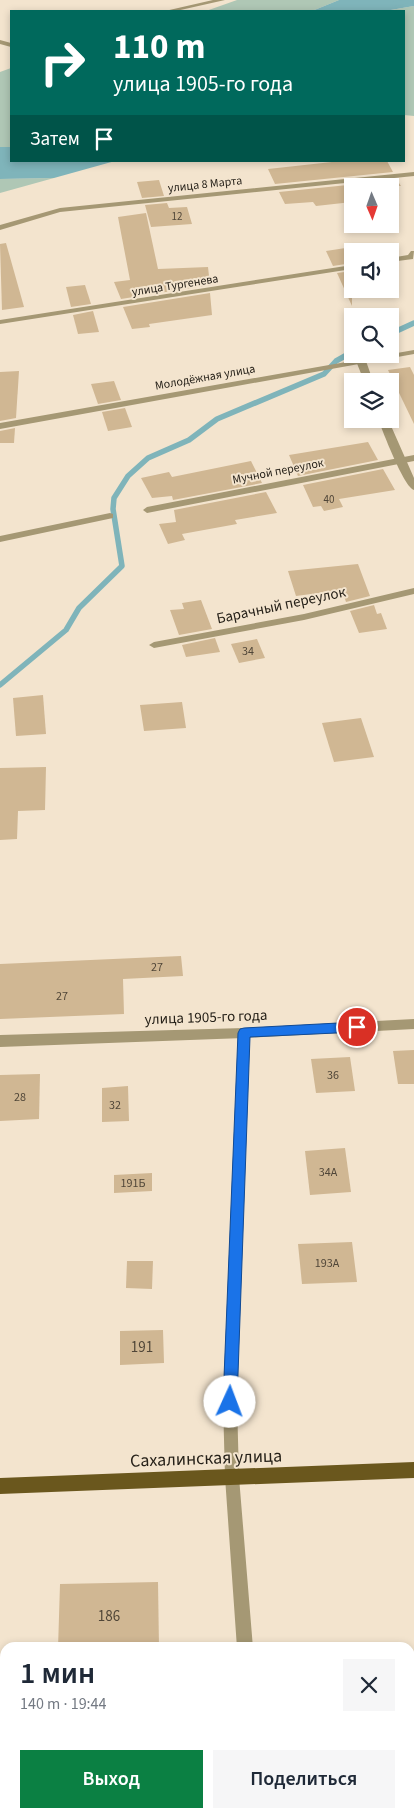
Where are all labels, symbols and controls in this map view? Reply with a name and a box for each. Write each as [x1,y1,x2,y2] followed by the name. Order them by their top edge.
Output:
[113,22,205,72] text: 110 m
[30,30,95,95] icon: right
[113,68,293,100] text: улица 1905-го года
[90,125,118,153] icon: arrive
[30,126,80,153] text: Затем
[167,172,243,197] street label: улица 8 Марта
[344,178,399,232] north arrow
[344,178,399,428] map controls
[172,209,182,224] house number: 12
[344,243,399,298] button: sound
[131,270,220,301] street label: улица Тургенева
[344,308,399,363] button: search
[154,360,257,395] street label: Молодёжная улица
[344,373,399,428] button: layers
[231,454,325,489] street label: Мучной переулок
[324,492,334,507] house number: 40
[215,581,348,629] street label: Барачный переулок
[242,643,254,660] house number: 34
[151,959,163,976] house number: 27
[56,988,68,1005] house number: 27
[144,1005,268,1030] street label: улица 1905-го года
[336,1006,378,1048] pin
[343,1013,371,1041] icon: arrive
[327,1067,339,1084] house number: 36
[14,1089,26,1106] house number: 28
[109,1097,121,1114] house number: 32
[319,1164,338,1181] house number: 34А
[121,1175,145,1192] house number: 191Б
[315,1255,340,1272] house number: 193А
[131,1337,153,1358] house number: 191
[203,1375,255,1427] position arrow
[130,1443,283,1474] street label: Сахалинская улица
[98,1606,120,1627] house number: 186
[20,1652,95,1695] text: 1 мин
[343,1659,395,1711] button: close
[20,1693,107,1715] text: 140 m · 19:44
[20,1750,203,1808] button: Выход
[213,1750,395,1808] button: Поделиться

